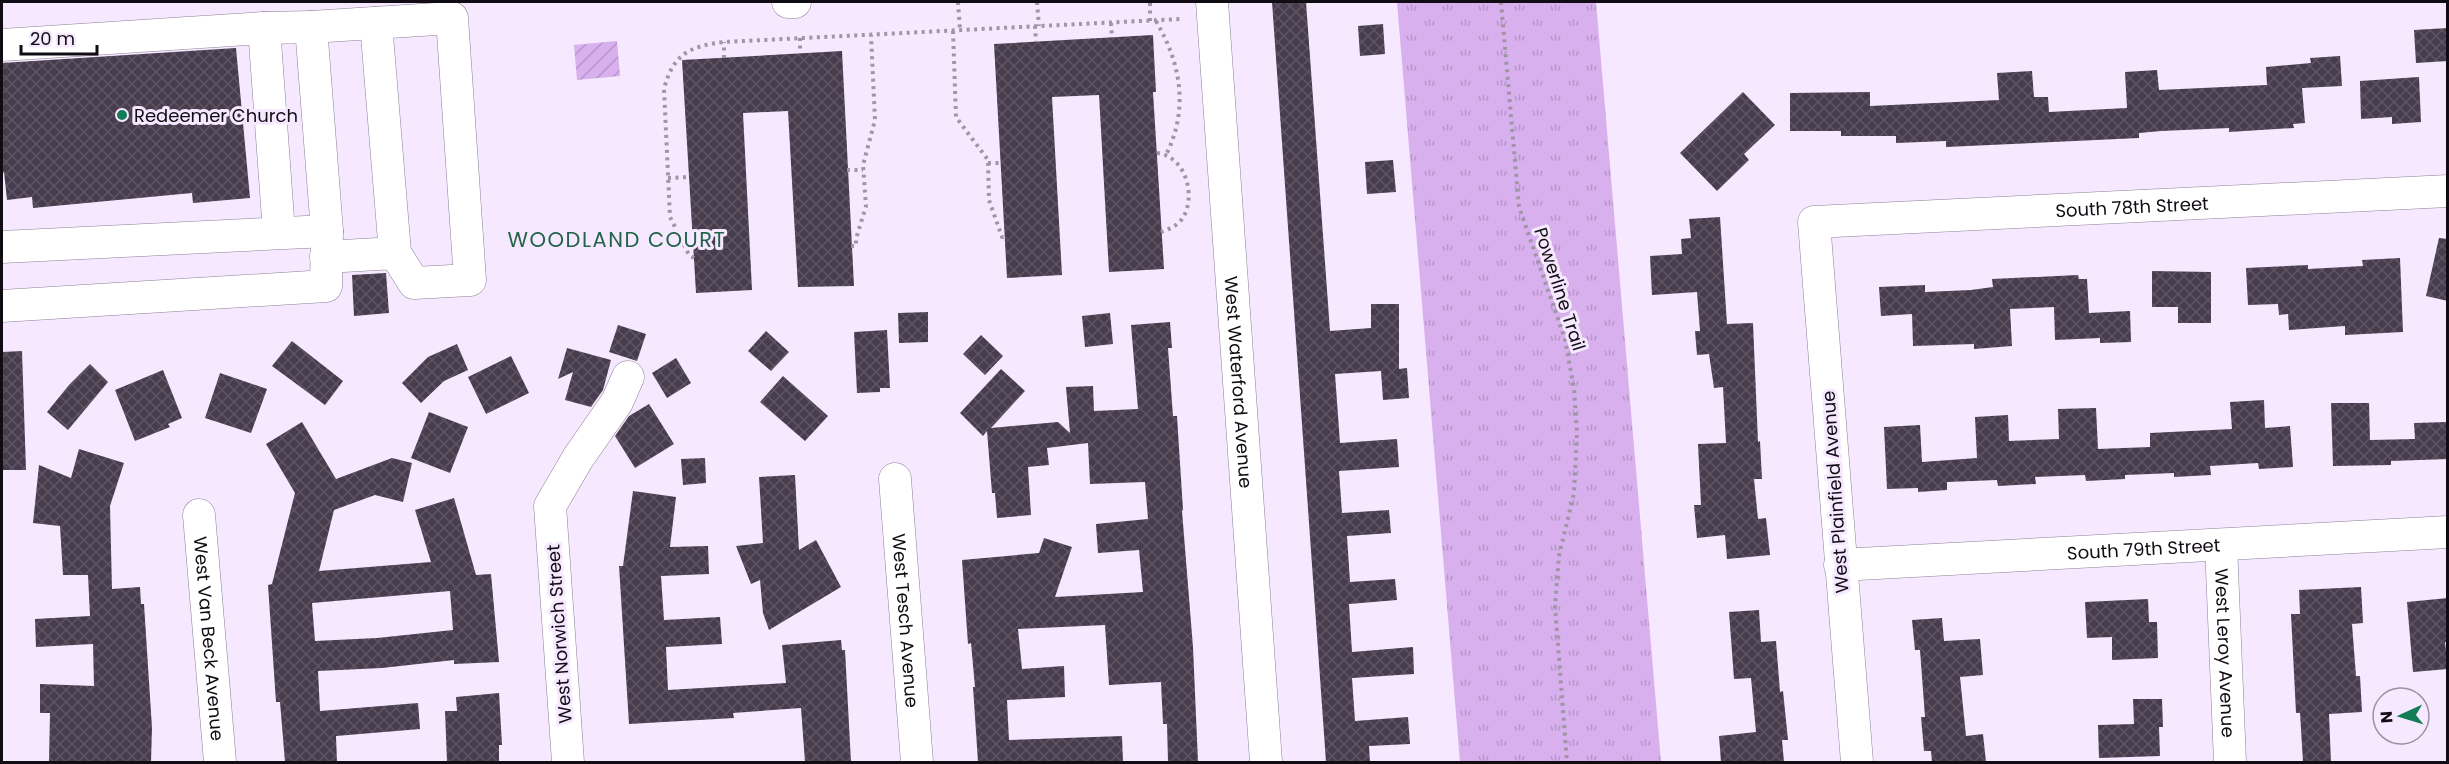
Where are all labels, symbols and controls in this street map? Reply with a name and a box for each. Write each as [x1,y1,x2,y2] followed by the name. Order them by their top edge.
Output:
[21,18,98,56] scale bar
[30,26,75,51] text: 20 m
[134,103,298,128] place label: Redeemer Church
[115,108,129,122] marker: Redeemer Church
[2055,190,2209,223] street label: South 78th Street
[1528,224,1592,354] street label: Powerline Trail
[508,225,726,254] district label: WOODLAND COURT
[1219,275,1259,489] street label: West Waterford Avenue
[1815,390,1855,594] street label: West Plainfield Avenue
[887,532,925,709] street label: West Tesch Avenue
[2066,532,2221,565] street label: South 79th Street
[188,535,231,742] street label: West Van Beck Avenue
[540,544,578,724] street label: West Norwich Street
[2209,568,2241,738] street label: West Leroy Avenue
[2371,686,2431,746] north arrow
[2375,710,2398,724] text: N

